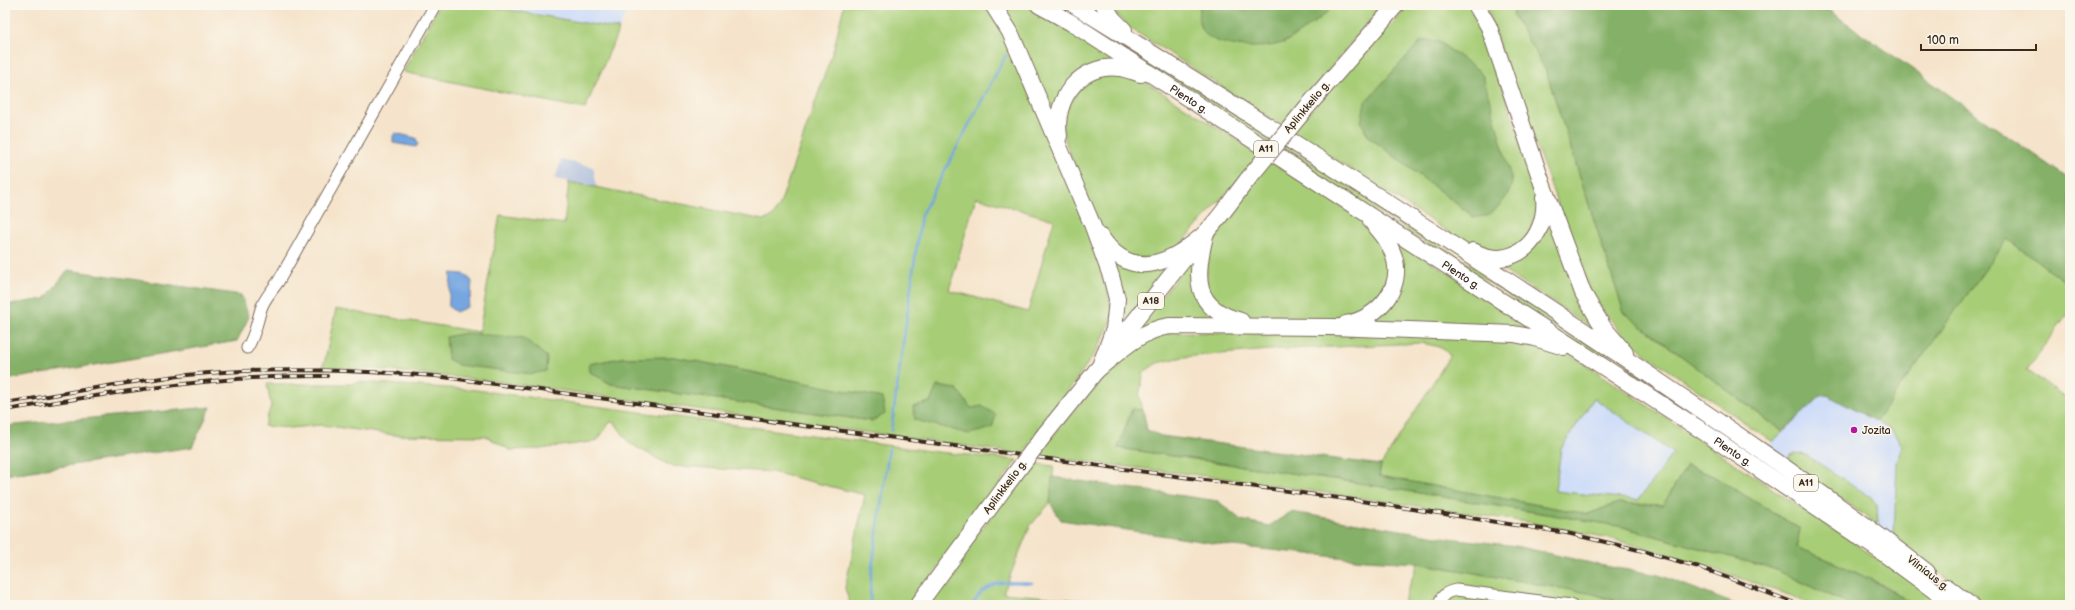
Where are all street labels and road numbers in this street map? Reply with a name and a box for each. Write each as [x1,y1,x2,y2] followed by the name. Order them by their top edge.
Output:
[1281,78,1333,136] street label: Aplinkkelio g.
[1167,82,1210,116] street label: Plento g.
[1254,141,1278,157] road number: A11
[1439,258,1483,292] street label: Plento g.
[1138,293,1164,309] road number: A18
[1711,434,1754,469] street label: Plento g.
[980,457,1030,517] street label: Aplinkkelio g.
[1794,475,1818,491] road number: A11
[1904,553,1952,593] street label: Vilniaus g.

